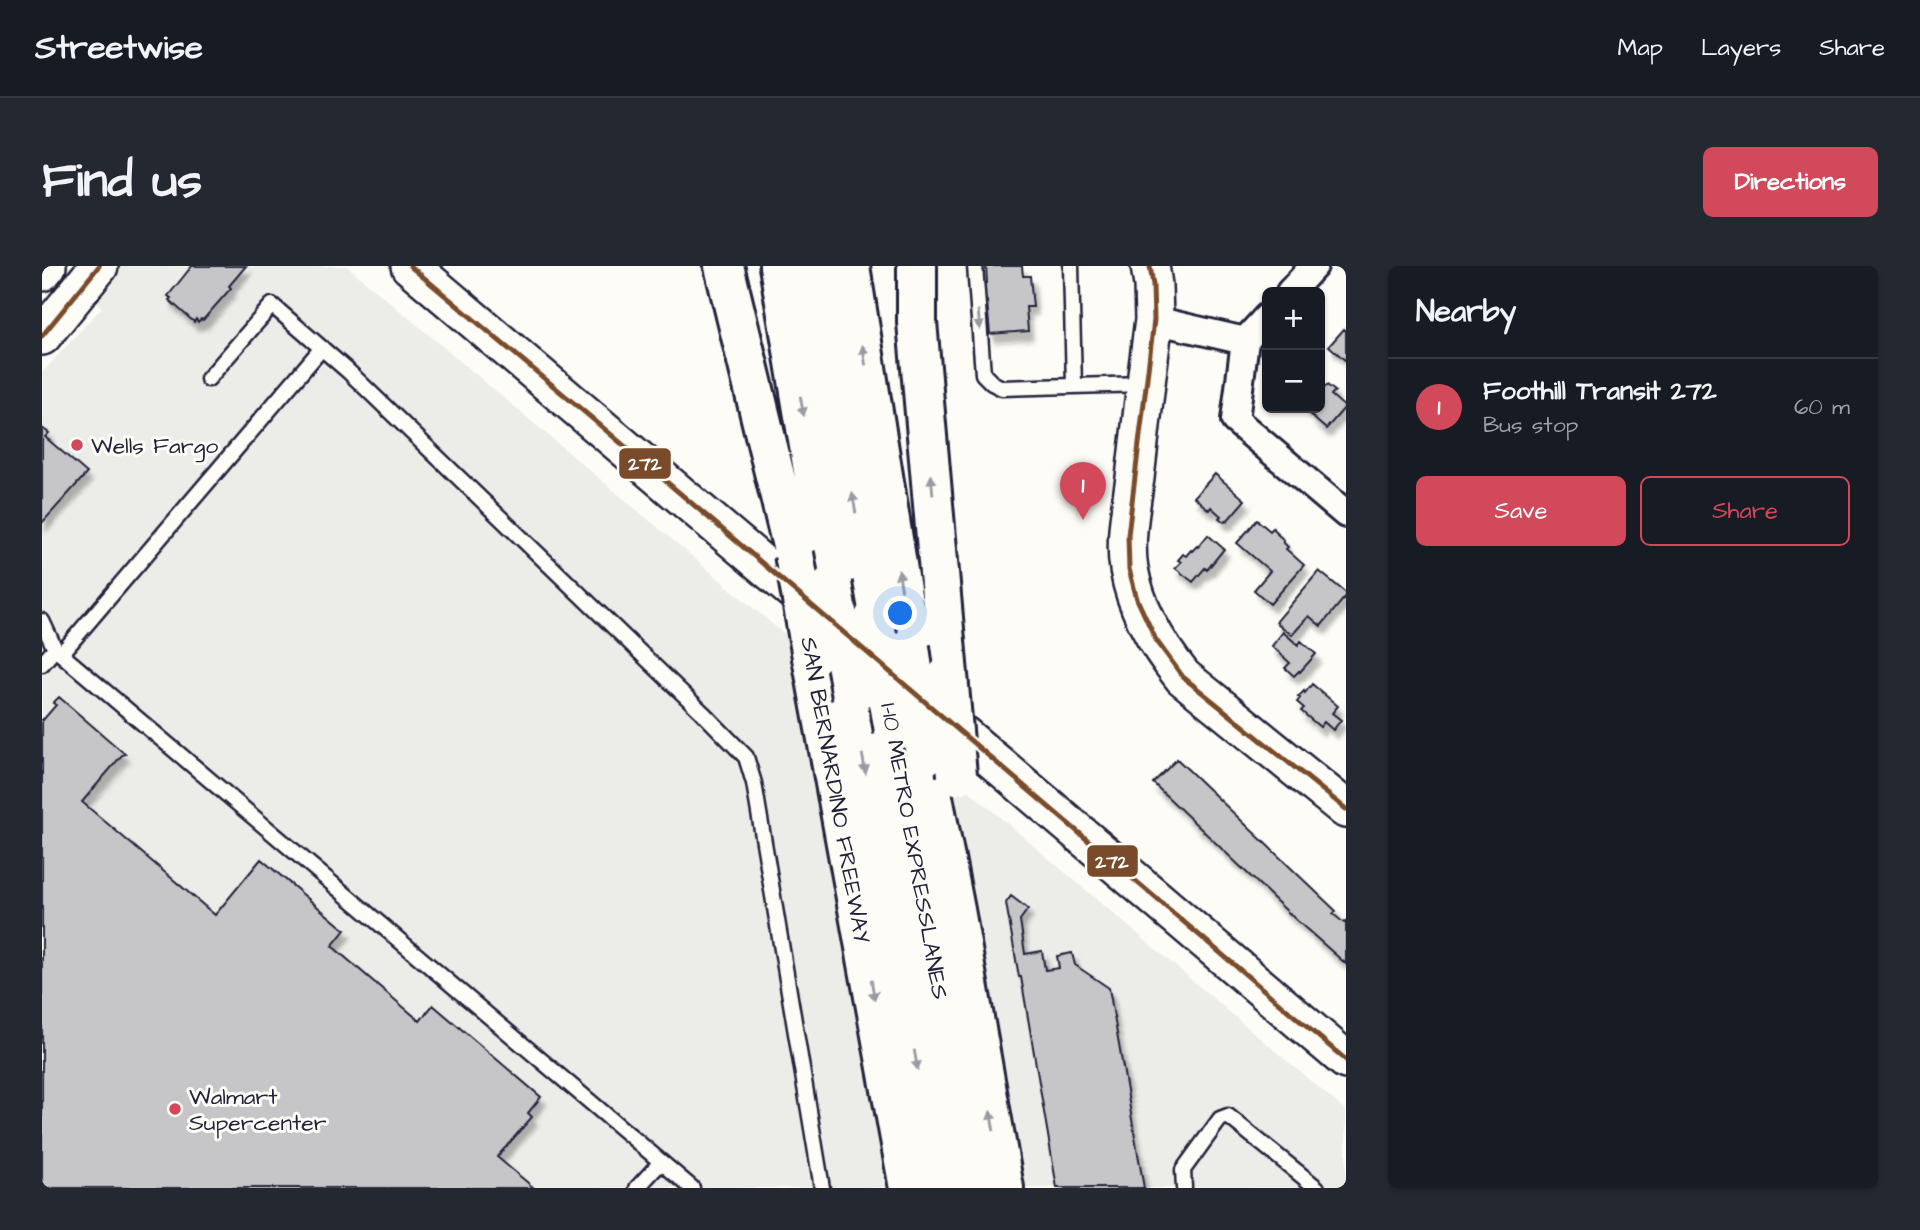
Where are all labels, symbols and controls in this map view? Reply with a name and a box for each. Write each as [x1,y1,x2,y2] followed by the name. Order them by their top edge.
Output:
[35,25,203,71] text: Streetwise
[1618,31,1663,65] text: Map
[1701,31,1781,65] text: Layers
[1819,31,1885,65] text: Share
[1703,147,1878,217] button: Directions
[42,148,202,216] text: Find us
[1262,287,1325,413] map controls
[1262,287,1325,350] button: +
[1416,291,1516,333] text: Nearby
[974,309,985,331] one-way arrow
[858,344,869,366] one-way arrow
[1262,350,1325,413] button: −
[1483,373,1717,409] text: Foothill Transit 272
[1438,391,1440,423] text: 1
[1794,391,1850,423] text: 60 m
[797,395,808,417] one-way arrow
[1483,409,1578,441] text: Bus stop
[91,430,218,463] place label: Wells Fargo
[69,437,85,453] marker: Wells Fargo
[618,447,672,480] line badge: 272
[627,451,662,478] text: 272
[1060,462,1106,520] pin: 1
[926,474,937,496] one-way arrow
[1416,476,1626,546] button: Save
[1640,476,1850,546] button: Share
[848,491,859,513] one-way arrow
[894,569,905,591] one-way arrow
[883,596,917,630] your location
[792,634,878,946] street label: SAN BERNARDINO FREEWAY
[872,700,956,1002] street label: I-10 METRO EXPRESSLANES
[859,753,870,775] one-way arrow
[1086,844,1139,878] line badge: 272
[1094,849,1129,876] text: 272
[867,979,878,1001] one-way arrow
[911,1049,922,1071] one-way arrow
[189,1081,327,1139] place label: Walmart Supercenter
[167,1101,183,1117] marker: Walmart Supercenter
[986,1110,997,1132] one-way arrow

